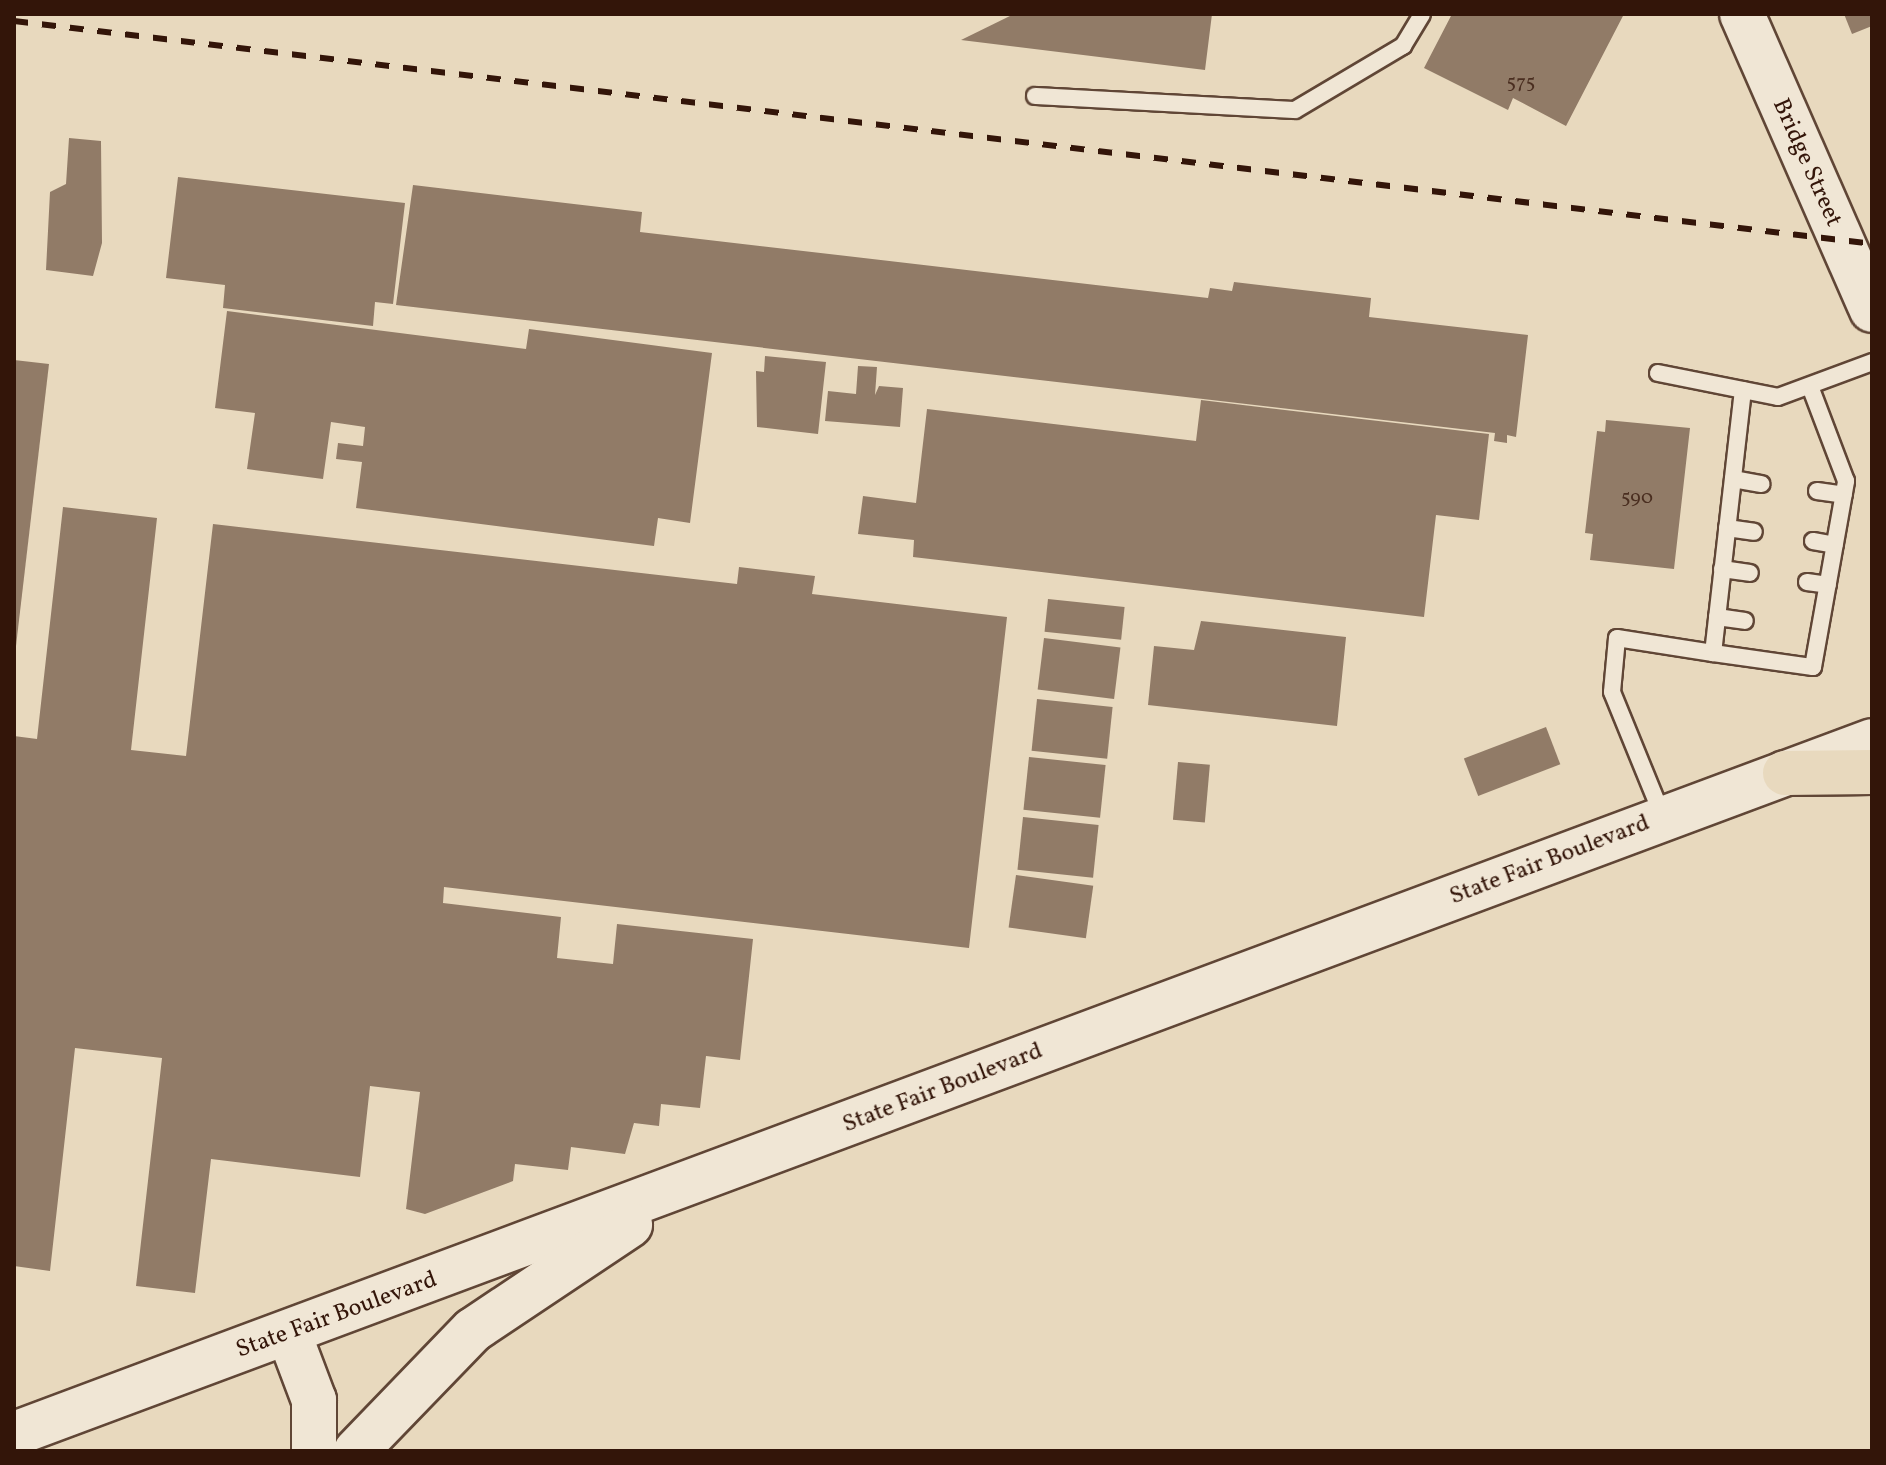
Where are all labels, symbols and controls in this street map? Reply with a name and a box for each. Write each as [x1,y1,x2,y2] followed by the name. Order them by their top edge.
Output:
[1507,71,1535,95] house number: 575
[1765,95,1847,231] street label: Bridge Street
[1621,486,1653,510] house number: 590
[1446,810,1654,912] street label: State Fair Boulevard
[839,1038,1047,1140] street label: State Fair Boulevard
[233,1266,441,1366] street label: State Fair Boulevard

